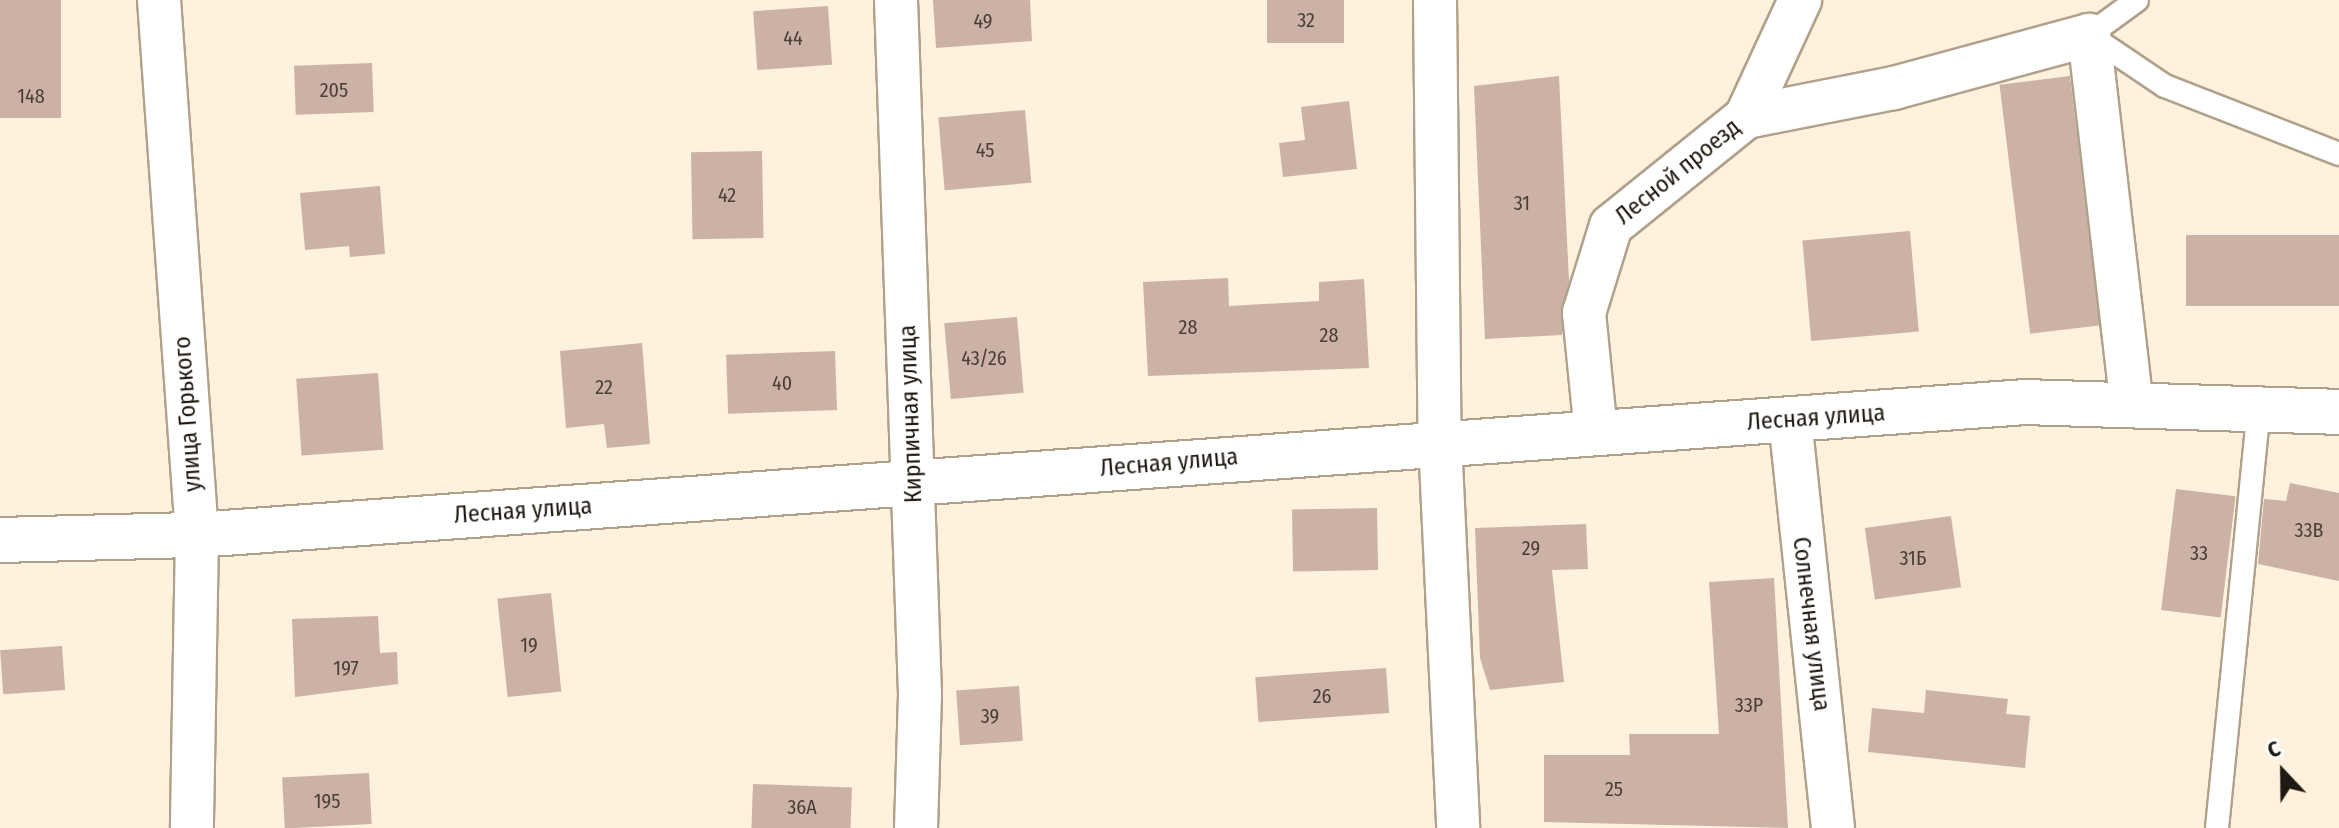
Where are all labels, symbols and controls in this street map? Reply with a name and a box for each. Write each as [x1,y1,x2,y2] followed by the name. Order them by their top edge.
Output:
[1297,8,1315,32] house number: 32
[973,9,993,33] house number: 49
[783,26,803,50] house number: 44
[320,78,348,102] house number: 205
[17,84,45,108] house number: 148
[1610,113,1746,231] street label: Лесной проезд
[976,138,994,162] house number: 45
[718,183,736,207] house number: 42
[1514,191,1530,215] house number: 31
[1179,315,1197,339] house number: 28
[1320,323,1338,347] house number: 28
[894,324,928,504] street label: Кирпичная улица
[168,335,208,493] street label: улица Горького
[961,346,1007,370] house number: 43/26
[772,371,792,395] house number: 40
[595,375,613,399] house number: 22
[1746,399,1886,437] street label: Лесная улица
[1099,443,1239,483] street label: Лесная улица
[453,492,593,530] street label: Лесная улица
[2295,518,2323,542] house number: 33В
[1786,535,1836,713] street label: Солнечная улица
[1522,536,1540,560] house number: 29
[2190,541,2208,565] house number: 33
[1900,546,1926,570] house number: 31Б
[520,633,538,657] house number: 19
[333,656,359,680] house number: 197
[1313,684,1331,708] house number: 26
[1735,693,1763,717] house number: 33Р
[981,704,999,728] house number: 39
[2243,732,2323,812] north arrow
[2263,735,2284,764] text: С
[1605,777,1623,801] house number: 25
[314,789,340,813] house number: 195
[787,795,817,819] house number: 36А

